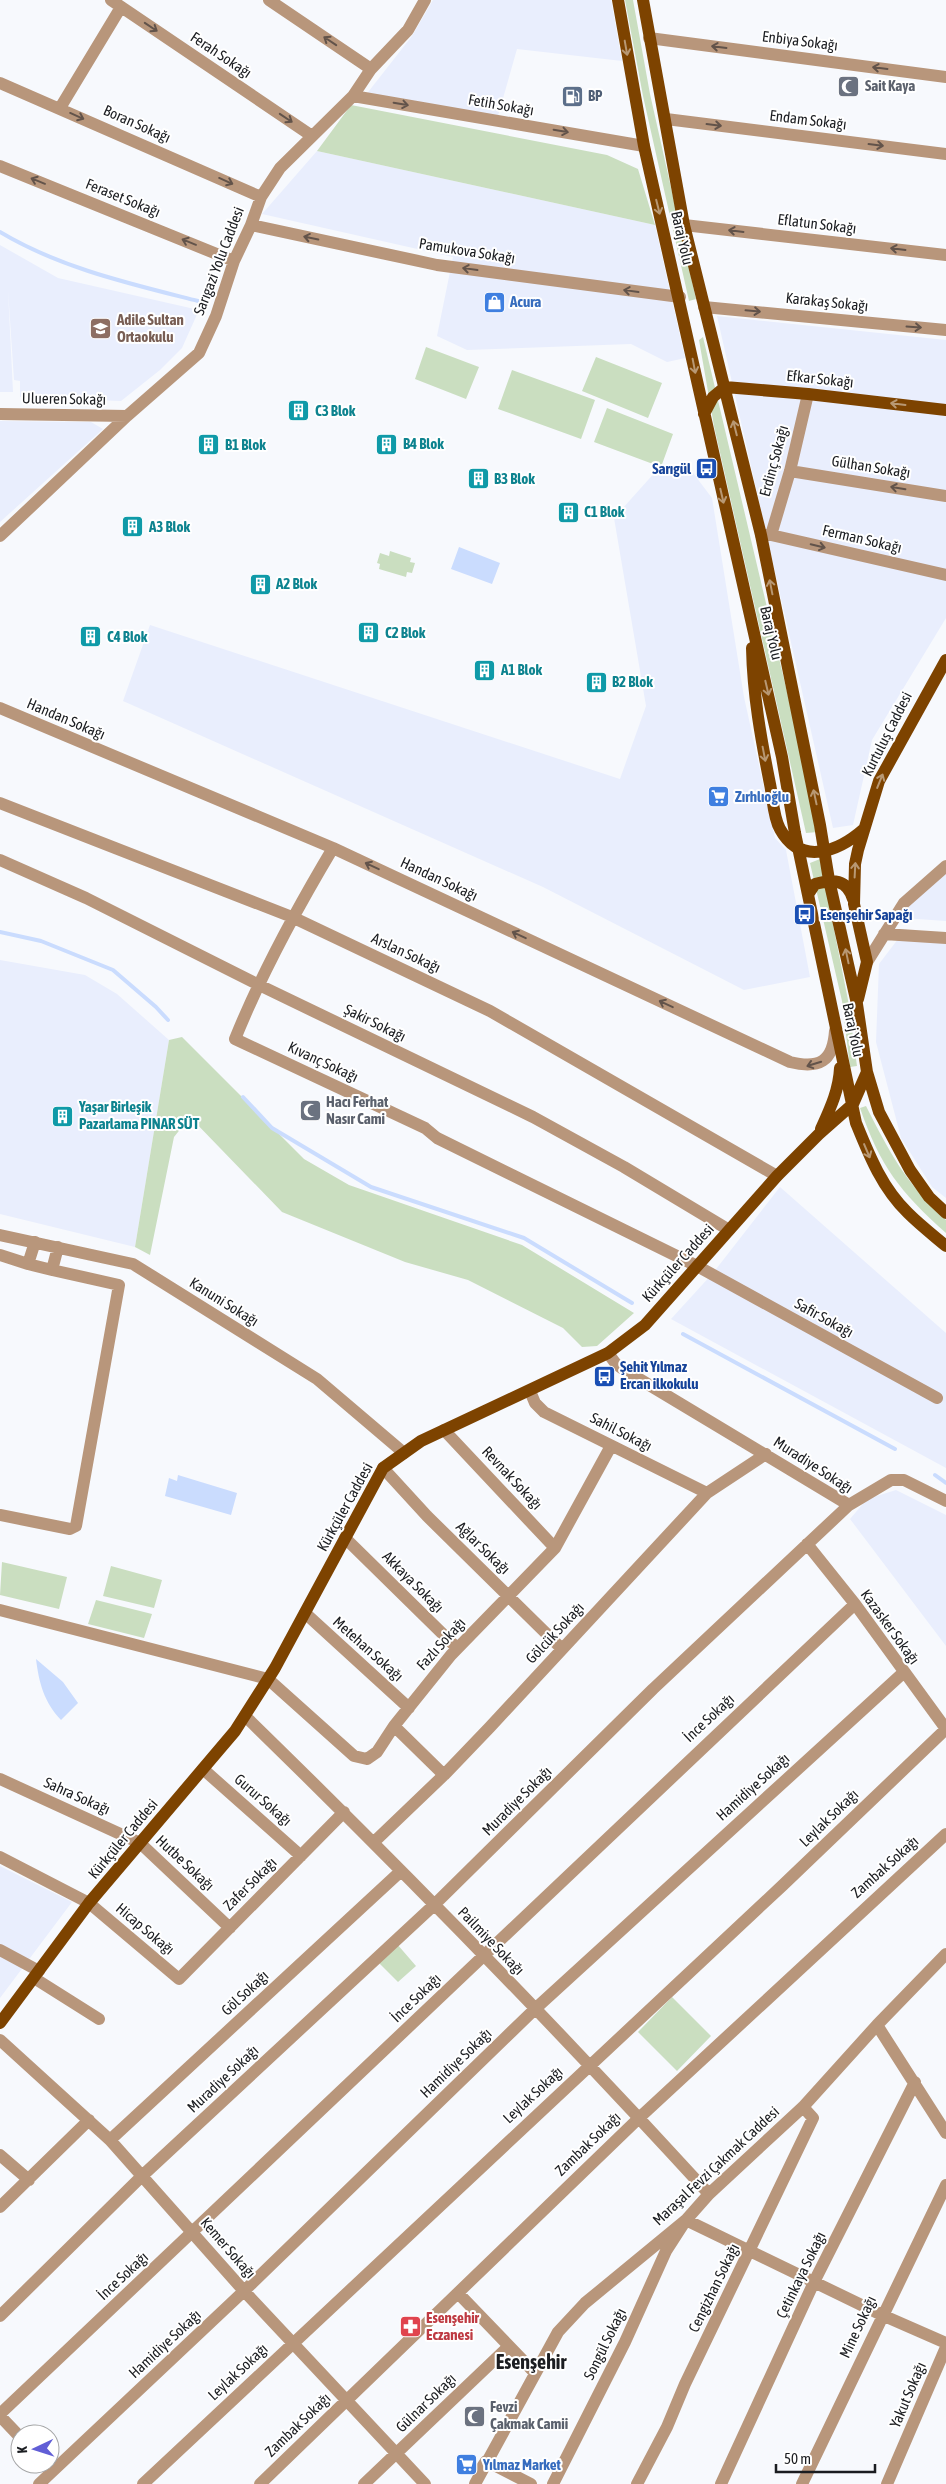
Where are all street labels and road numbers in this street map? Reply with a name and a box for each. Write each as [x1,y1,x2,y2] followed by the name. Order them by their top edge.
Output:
[761,27,839,54] street label: Enbiya Sokağı
[188,28,255,81] street label: Ferah Sokağı
[467,90,535,119] street label: Fetih Sokağı
[101,101,173,146] street label: Boran Sokağı
[769,106,848,133] street label: Endam Sokağı
[83,175,163,220] street label: Feraset Sokağı
[190,204,247,317] street label: Sarıgazi Yolu Caddesi
[668,209,697,266] street label: Baraj Yolu
[777,210,857,237] street label: Eflatun Sokağı
[418,235,516,267] street label: Pamukova Sokağı
[785,289,869,314] street label: Karakaş Sokağı
[786,367,854,390] street label: Efkar Sokağı
[22,389,106,408] street label: Ulueren Sokağı
[756,423,791,498] street label: Erdinç Sokağı
[830,452,912,481] street label: Gülhan Sokağı
[821,521,903,556] street label: Ferman Sokağı
[757,604,786,661] street label: Baraj Yolu
[858,689,915,779] street label: Kurtuluş Caddesi
[25,694,108,743] street label: Handan Sokağı
[398,853,481,904] street label: Handan Sokağı
[369,929,443,976] street label: Arslan Sokağı
[342,1000,409,1045] street label: Şakir Sokağı
[839,1001,867,1058] street label: Baraj Yolu
[285,1038,361,1085] street label: Kıvanç Sokağı
[638,1220,717,1305] street label: Kürkçüler Caddesi
[187,1274,262,1329] street label: Kanuni Sokağı
[792,1295,856,1341] street label: Safir Sokağı
[588,1409,655,1454] street label: Sahil Sokağı
[771,1433,856,1496] street label: Muradiye Sokağı
[479,1443,546,1513] street label: Revnak Sokağı
[313,1460,376,1554] street label: Kürkçüler Caddesi
[453,1518,514,1577] street label: Ağlar Sokağı
[379,1548,447,1616] street label: Akkaya Sokağı
[858,1586,923,1667] street label: Kazasker Sokağı
[522,1599,587,1667] street label: Gölcük Sokağı
[330,1613,407,1684] street label: Metehan Sokağı
[413,1614,469,1673] street label: Fazlı Sokağı
[680,1690,737,1745] street label: İnce Sokağı
[713,1749,793,1824] street label: Hamidiye Sokağı
[479,1763,555,1839] street label: Muradiye Sokağı
[231,1770,295,1829] street label: Gurur Sokağı
[42,1773,113,1818] street label: Sahra Sokağı
[796,1785,862,1850] street label: Leylak Sokağı
[84,1795,161,1882] street label: Kürkçüler Caddesi
[153,1831,218,1894] street label: Hutbe Sokağı
[848,1832,922,1901] street label: Zambak Sokağı
[220,1854,280,1914] street label: Zafer Sokağı
[113,1899,178,1958] street label: Hicap Sokağı
[455,1903,528,1978] street label: Pailmiye Sokağı
[218,1967,272,2019] street label: Göl Sokağı
[387,1970,444,2025] street label: İnce Sokağı
[417,2024,495,2101] street label: Hamidiye Sokağı
[184,2041,262,2116] street label: Muradiye Sokağı
[499,2063,566,2126] street label: Leylak Sokağı
[649,2103,782,2229] street label: Maraşal Fevzi Çakmak Caddesi
[552,2108,624,2179] street label: Zambak Sokağı
[197,2214,259,2281] street label: Kemer Sokağı
[772,2229,829,2321] street label: Çetinkaya Sokağı
[685,2241,742,2335] street label: Cengizhan Sokağı
[94,2248,151,2303] street label: İnce Sokağı
[836,2293,879,2361] street label: Mine Sokağı
[580,2305,629,2382] street label: Songül Sokağı
[125,2306,204,2381] street label: Hamidiye Sokağı
[204,2340,271,2403] street label: Leylak Sokağı
[886,2359,929,2430] street label: Yakut Sokağı
[392,2370,459,2435] street label: Gülnar Sokağı
[262,2389,334,2460] street label: Zambak Sokağı

